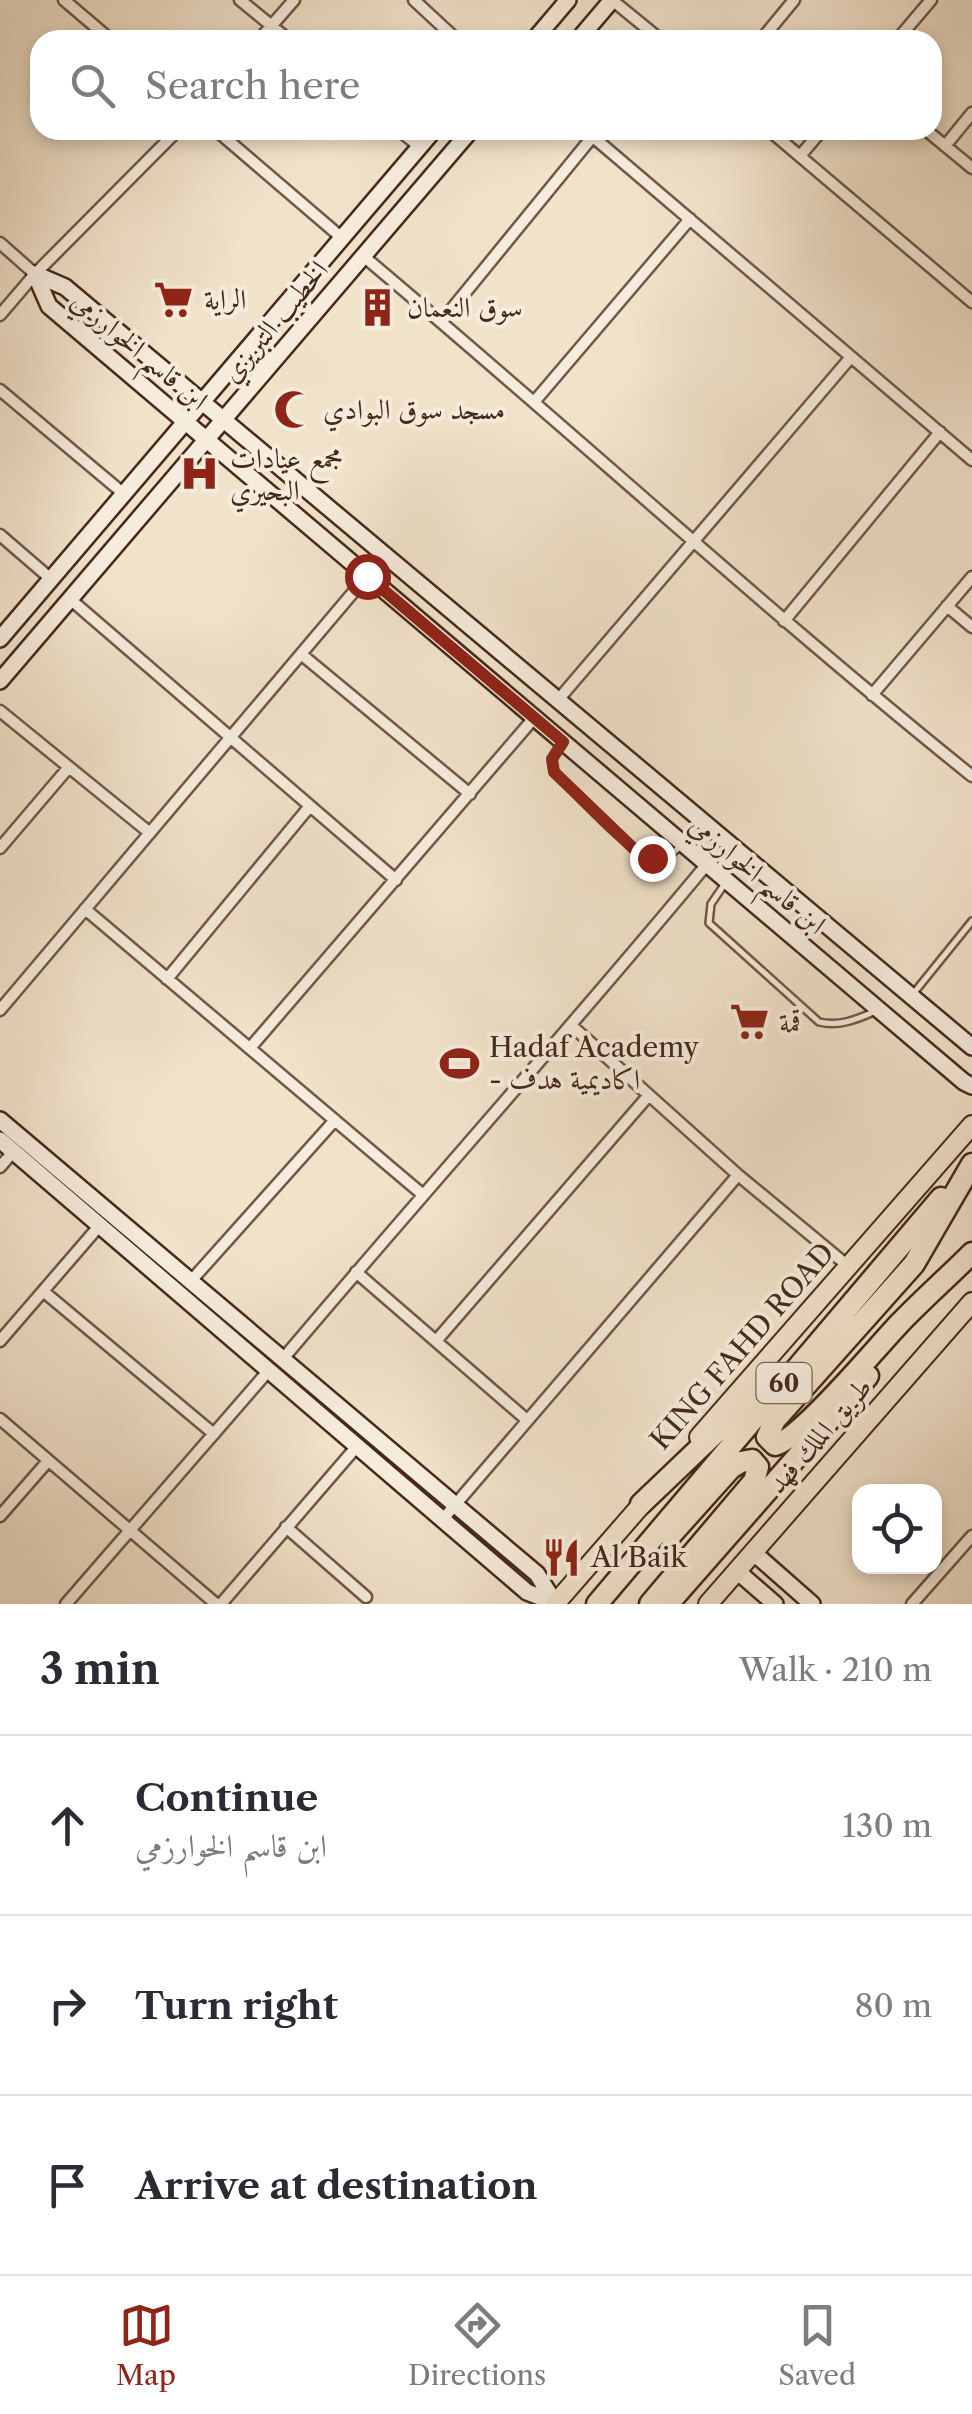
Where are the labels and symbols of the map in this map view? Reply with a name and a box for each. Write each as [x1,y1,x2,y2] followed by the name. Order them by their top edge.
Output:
[213,253,339,393] street label: الخطيب التبريزي
[153,278,195,320] supermarket icon: الراية
[204,282,246,317] place label: الراية
[58,283,215,425] street label: ابن قاسم الخوارزمي
[356,286,398,328] building icon: سوق النعمان
[407,290,523,325] place label: سوق النعمان
[272,388,314,430] mosque icon: مسجد سوق البوادي
[323,392,505,432] place label: مسجد سوق البوادي
[230,441,343,513] place label: مجمع عيادات البحيري
[179,453,221,495] hospital icon: مجمع عيادات البحيري
[345,554,391,600] route start
[676,807,833,949] street label: ابن قاسم الخوارزمي
[630,836,676,882] route end
[728,1001,770,1043] supermarket icon: قمة
[779,1005,801,1039] place label: قمة
[489,1030,700,1096] place label: Hadaf Academy - اكاديمية هدف
[438,1042,480,1084] sports icon: Hadaf Academy - اكاديمية هدف
[643,1236,841,1456] street label: KING FAHD ROAD
[756,1363,812,1403] road number: 60
[759,1370,879,1501] street label: طريق الملك فهد
[540,1536,582,1578] restaurant icon: Al Baik
[590,1540,688,1574] place label: Al Baik

